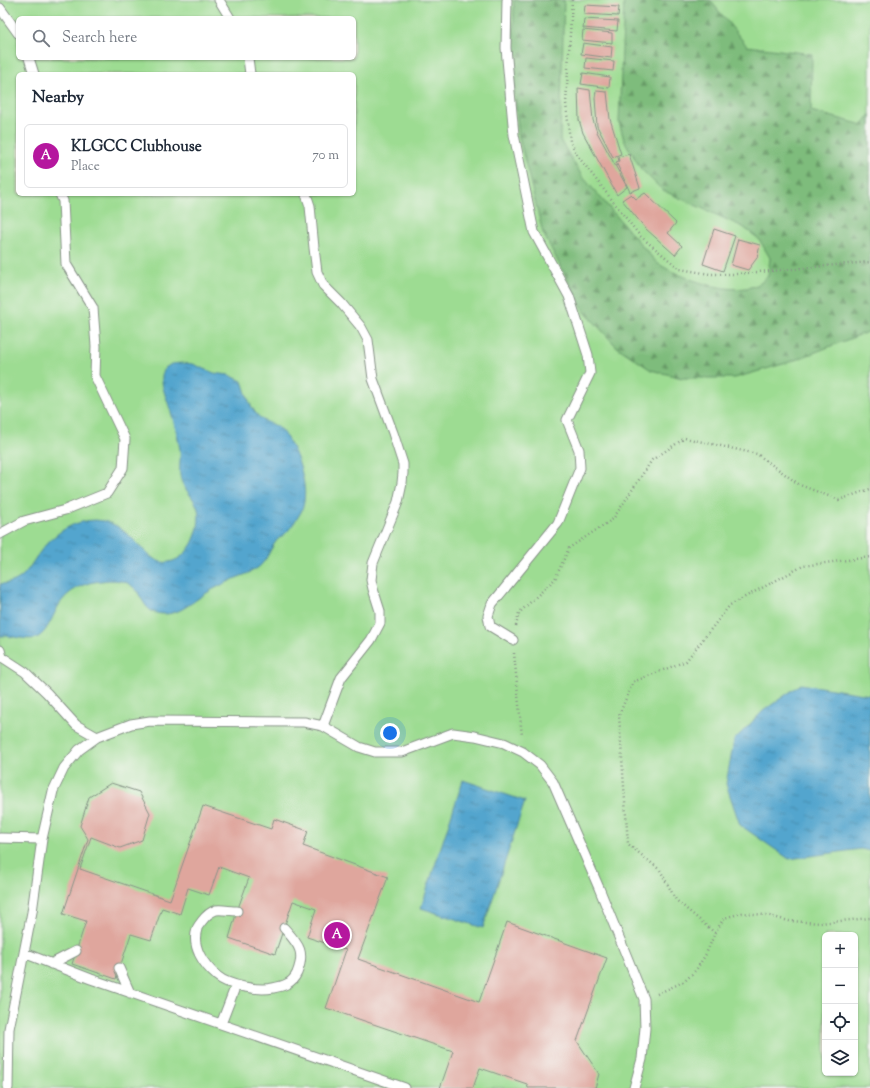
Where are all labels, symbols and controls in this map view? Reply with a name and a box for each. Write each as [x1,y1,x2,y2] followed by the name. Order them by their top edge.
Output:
[16,16,356,60] search box
[30,27,52,49] icon: search
[62,28,137,49] text: Search here
[32,86,84,110] text: Nearby
[71,137,202,158] text: KLGCC Clubhouse
[41,147,51,165] text: A
[312,147,339,165] text: 70 m
[71,158,100,176] text: Place
[380,723,400,743] your location
[324,920,350,950] pin: A
[822,932,858,1076] map controls
[822,932,858,968] button: +
[822,968,858,1004] button: −
[822,1004,858,1040] button: locate
[822,1040,858,1076] button: layers

